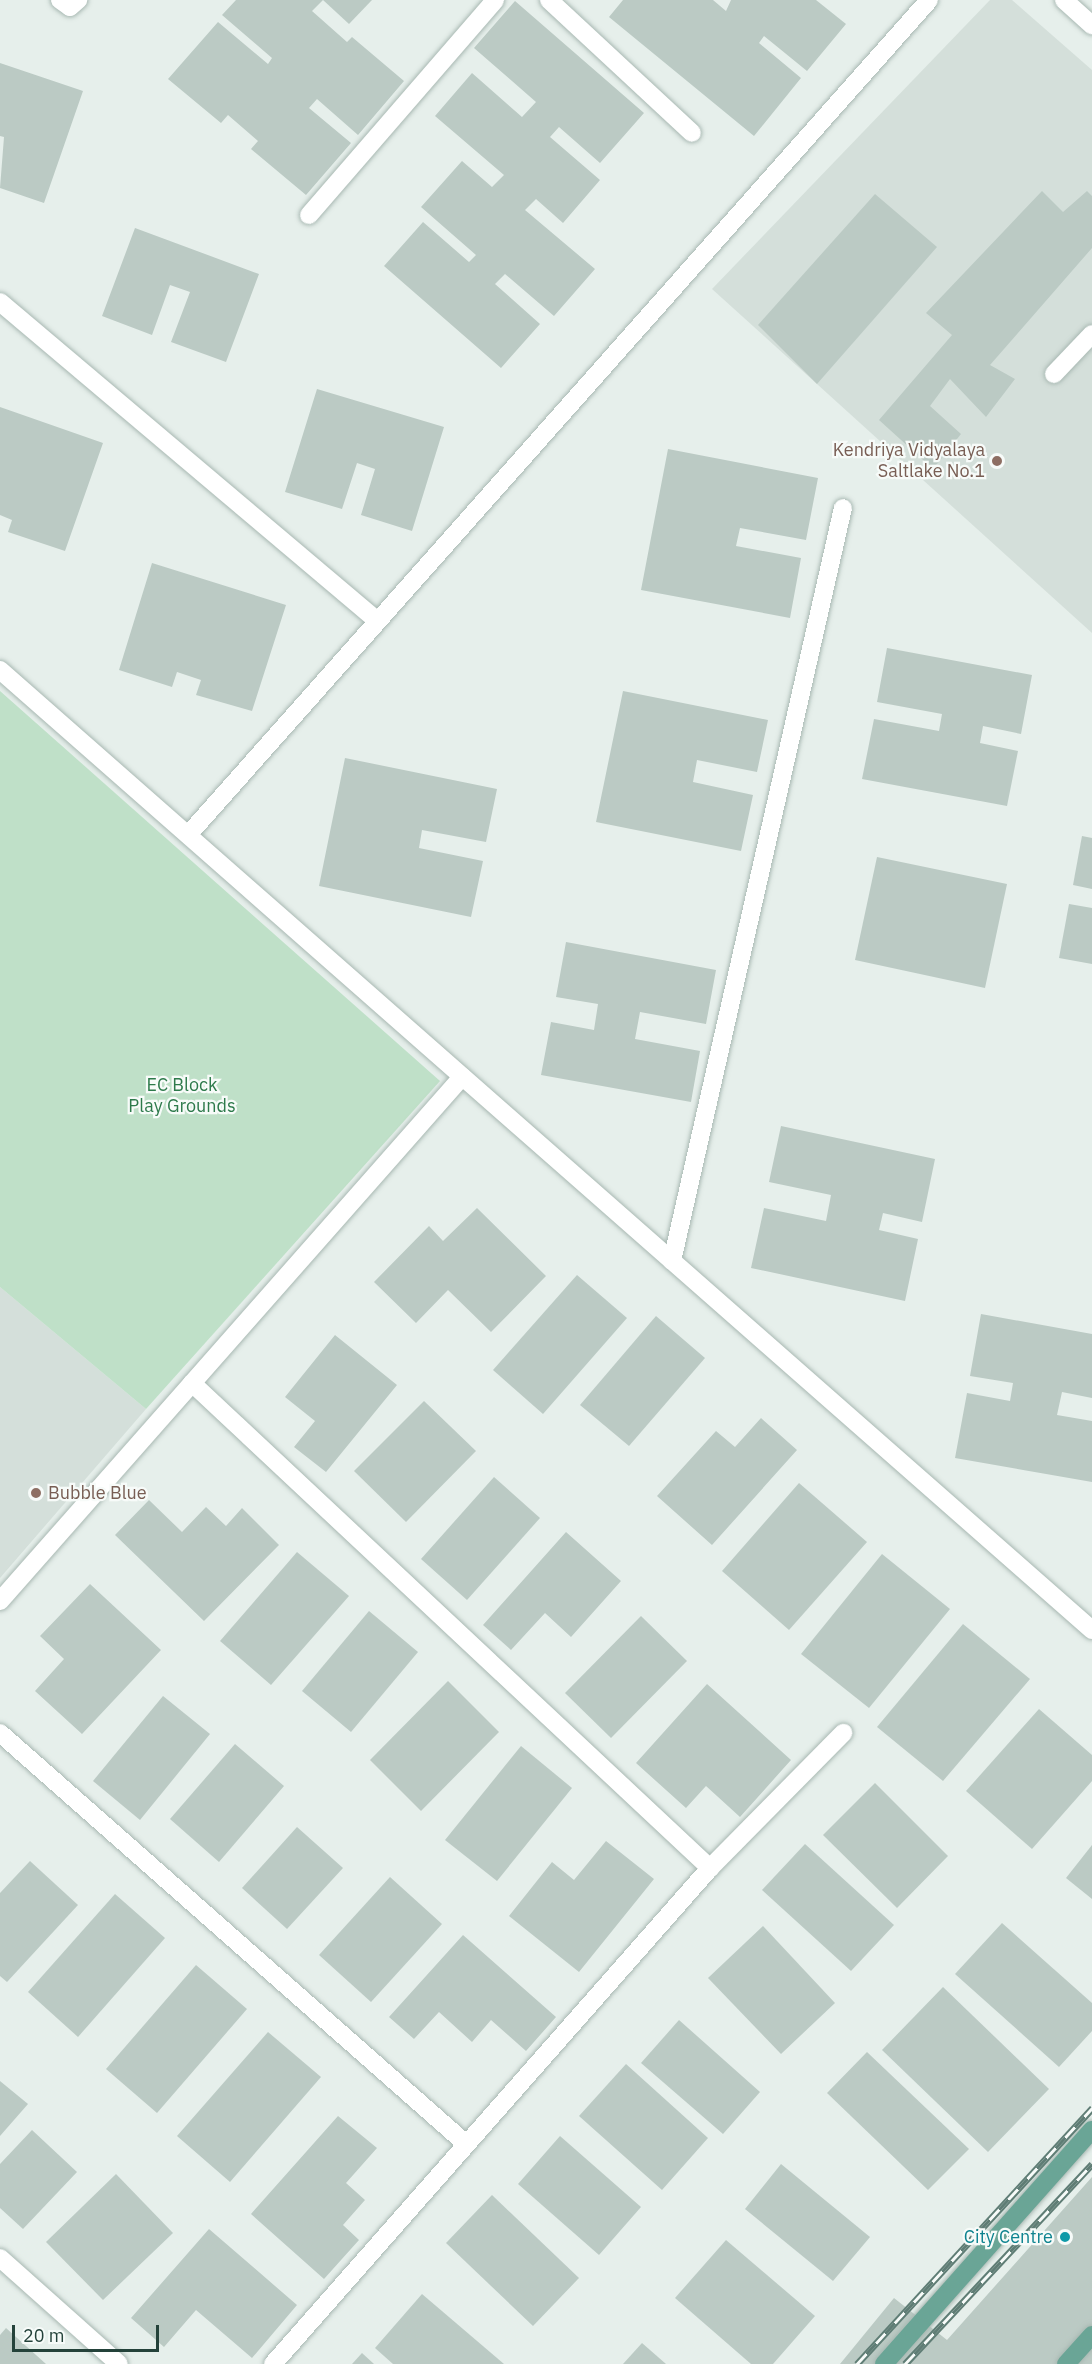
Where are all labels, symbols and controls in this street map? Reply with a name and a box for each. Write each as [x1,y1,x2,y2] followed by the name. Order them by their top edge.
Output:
[833,440,985,482] place label: Kendriya Vidyalaya Saltlake No.1
[990,454,1004,468] marker: Kendriya Vidyalaya Saltlake No.1
[128,1075,236,1118] park label: EC Block Play Grounds
[48,1482,147,1504] place label: Bubble Blue
[29,1486,43,1500] marker: Bubble Blue
[964,2226,1053,2248] place label: City Centre
[1058,2230,1072,2244] marker: City Centre
[15,2313,162,2351] scale bar
[23,2324,65,2347] text: 20 m

